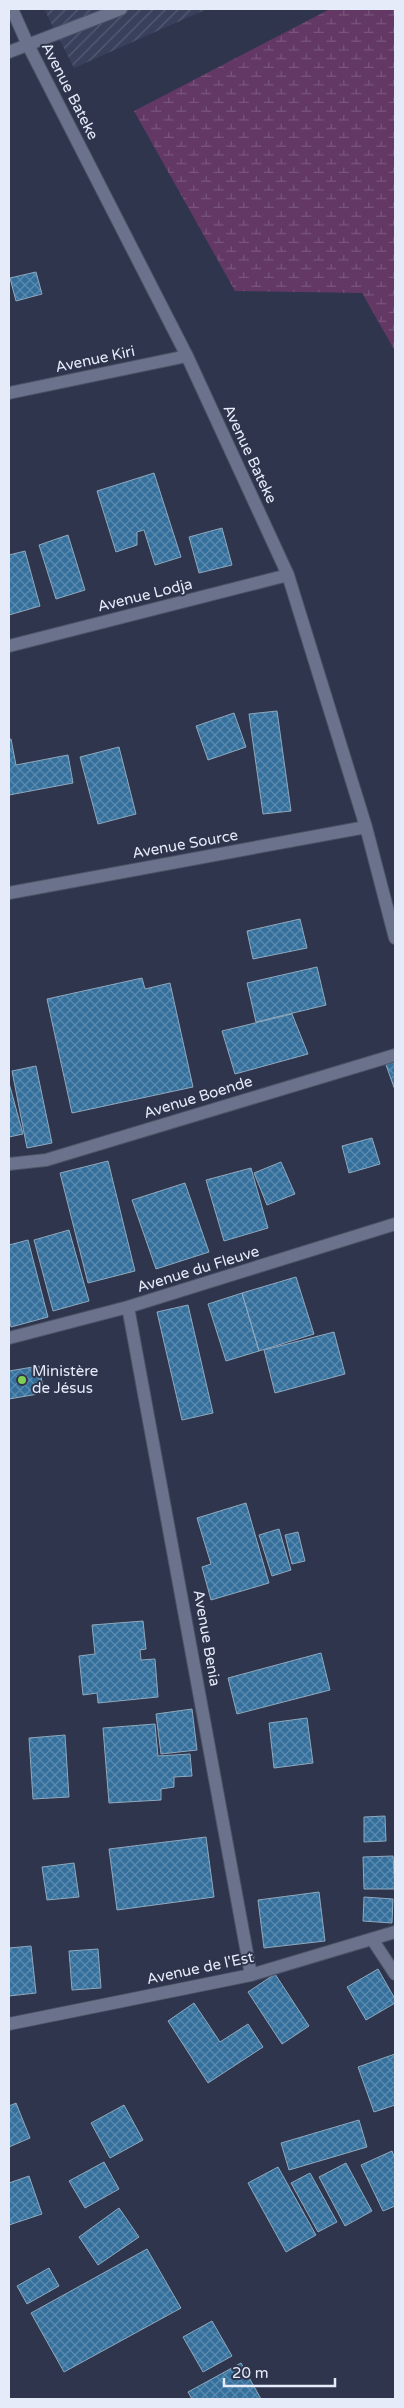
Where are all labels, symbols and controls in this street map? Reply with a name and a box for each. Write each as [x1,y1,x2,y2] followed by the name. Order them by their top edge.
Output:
[38,39,102,143] street label: Avenue Bateke
[54,342,136,376] street label: Avenue Kiri
[219,402,281,506] street label: Avenue Bateke
[96,575,194,615] street label: Avenue Lodja
[131,826,239,862] street label: Avenue Source
[142,1072,254,1122] street label: Avenue Boende
[135,1242,261,1296] street label: Avenue du Fleuve
[32,1362,98,1397] place label: Ministère de Jésus
[16,1374,28,1386] marker: Ministère de Jésus
[190,1588,224,1688] street label: Avenue Benia
[145,1948,255,1988] street label: Avenue de l'Est
[224,2356,335,2388] scale bar
[232,2364,269,2382] text: 20 m

